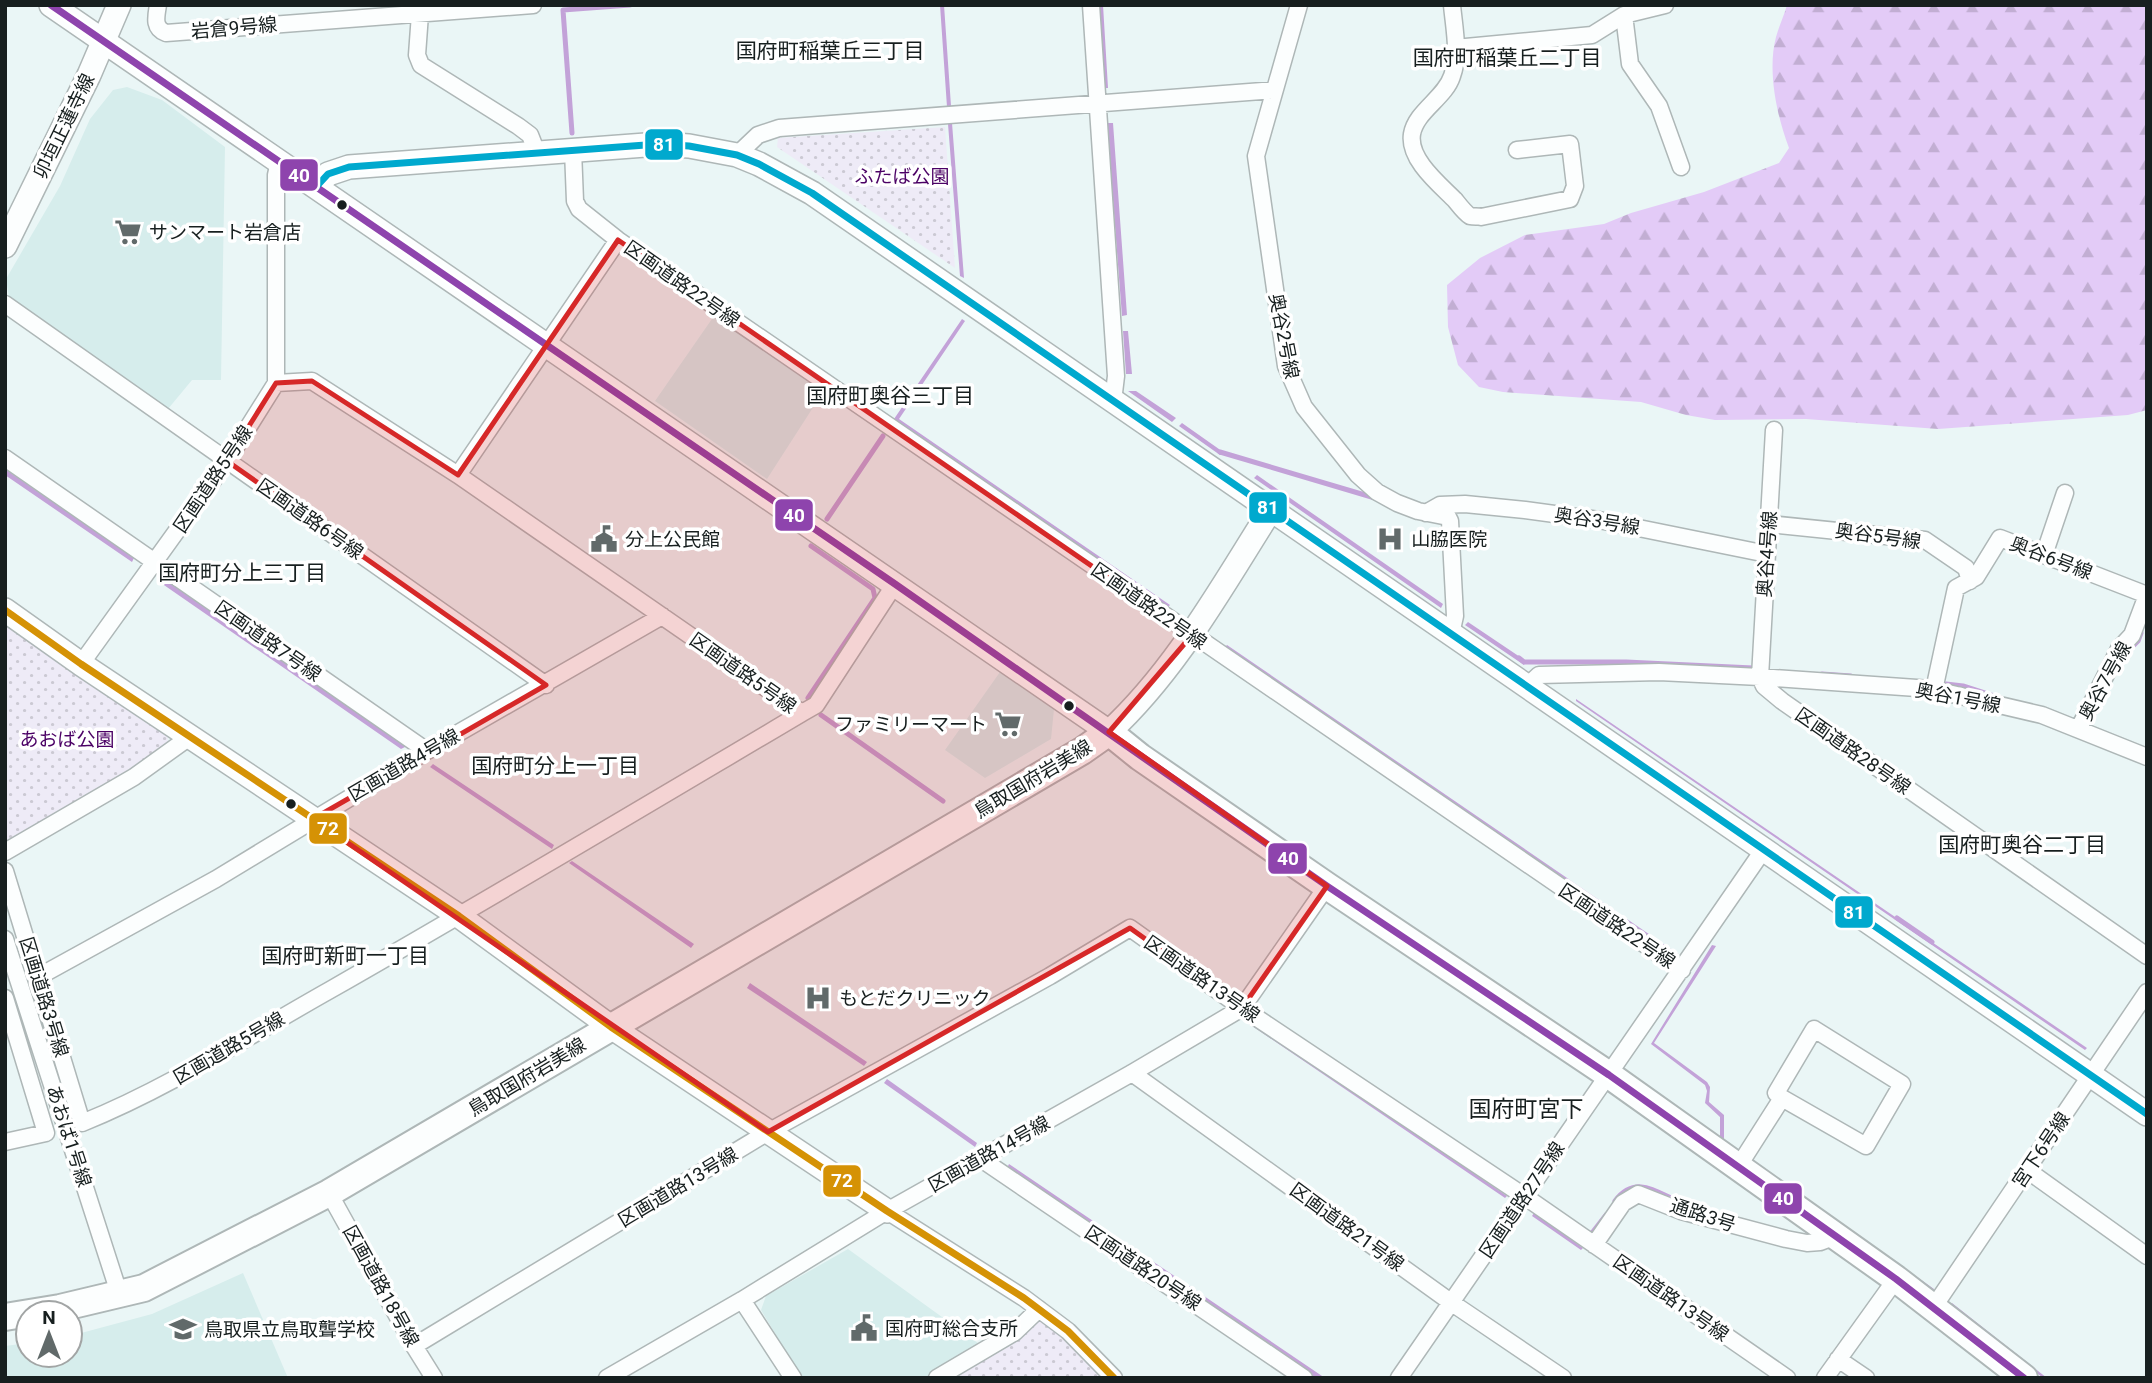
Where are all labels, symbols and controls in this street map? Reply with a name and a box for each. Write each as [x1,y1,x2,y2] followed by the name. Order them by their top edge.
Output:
[190,13,278,43] street label: 岩倉9号線
[736,39,925,63] district label: 国府町稲葉丘三丁目
[1413,46,1602,70] district label: 国府町稲葉丘二丁目
[29,70,99,182] street label: 卯垣正蓮寺線
[644,128,684,161] line badge: 81
[653,133,675,156] text: 81
[279,158,319,192] line badge: 40
[288,164,310,187] text: 40
[854,165,950,188] park label: ふたば公園
[335,198,349,212] unlabelled marker
[113,217,143,247] supermarket icon: サンマート岩倉店
[149,221,301,244] place label: サンマート岩倉店
[620,236,744,332] street label: 区画道路22号線
[1264,291,1304,381] street label: 奥谷2号線
[806,384,974,408] district label: 国府町奥谷三丁目
[169,421,257,537] street label: 区画道路5号線
[252,474,368,564] street label: 区画道路6号線
[1248,491,1288,524] line badge: 81
[1257,496,1279,519] text: 81
[774,498,814,532] line badge: 40
[1552,503,1642,539] street label: 奥谷3号線
[783,504,805,527] text: 40
[1753,510,1781,598] street label: 奥谷4号線
[1833,519,1923,553] street label: 奥谷5号線
[589,524,619,554] public building icon: 分上公民館
[1375,524,1405,554] hospital icon: 山脇医院
[625,528,720,551] place label: 分上公民館
[1411,528,1487,551] place label: 山脇医院
[2006,532,2096,584] street label: 奥谷6号線
[1087,558,1211,654] street label: 区画道路22号線
[158,561,326,585] district label: 国府町分上三丁目
[210,596,326,686] street label: 区画道路7号線
[685,628,801,718] street label: 区画道路5号線
[2074,638,2136,724] street label: 奥谷7号線
[1913,678,2003,718] street label: 奥谷1号線
[1062,699,1076,713] unlabelled marker
[1791,703,1915,799] street label: 区画道路28号線
[993,709,1023,739] supermarket icon: ファミリーマート
[835,713,987,736] place label: ファミリーマート
[344,724,464,806] street label: 区画道路4号線
[19,728,115,751] park label: あおば公園
[970,735,1096,823] street label: 鳥取国府岩美線
[471,754,639,778] district label: 国府町分上一丁目
[284,797,298,811] unlabelled marker
[308,812,348,845] line badge: 72
[317,817,339,840] text: 72
[1938,833,2106,857] district label: 国府町奥谷二丁目
[1267,842,1308,875] line badge: 40
[1277,847,1299,870] text: 40
[1554,879,1680,973] street label: 区画道路22号線
[1834,895,1874,929] line badge: 81
[1843,901,1865,924] text: 81
[1140,931,1264,1027] street label: 区画道路13号線
[15,934,73,1060] street label: 区画道路3号線
[261,944,429,968] district label: 国府町新町一丁目
[803,983,833,1013] hospital icon: もとだクリニック
[839,987,991,1010] place label: もとだクリニック
[169,1007,289,1089] street label: 区画道路5号線
[464,1033,590,1121] street label: 鳥取国府岩美線
[42,1082,96,1190] street label: あおば1号線
[1469,1096,1584,1123] district label: 国府町宮下
[2007,1108,2075,1192] street label: 宮下6号線
[924,1111,1054,1197] street label: 区画道路14号線
[1475,1137,1569,1263] street label: 区画道路27号線
[614,1142,742,1232] street label: 区画道路13号線
[822,1164,862,1198] line badge: 72
[831,1169,853,1192] text: 72
[1285,1178,1409,1276] street label: 区画道路21号線
[1763,1182,1803,1215] line badge: 40
[1772,1187,1794,1210] text: 40
[1667,1194,1739,1236] street label: 通路3号
[338,1221,424,1351] street label: 区画道路18号線
[1080,1221,1206,1315] street label: 区画道路20号線
[1609,1250,1733,1346] street label: 区画道路13号線
[14,1299,84,1369] north arrow
[42,1306,56,1329] text: N
[849,1313,879,1343] public building icon: 国府町総合支所
[168,1314,198,1344] school or university icon: 鳥取県立鳥取聾学校
[885,1317,1018,1340] place label: 国府町総合支所
[204,1318,375,1341] place label: 鳥取県立鳥取聾学校

